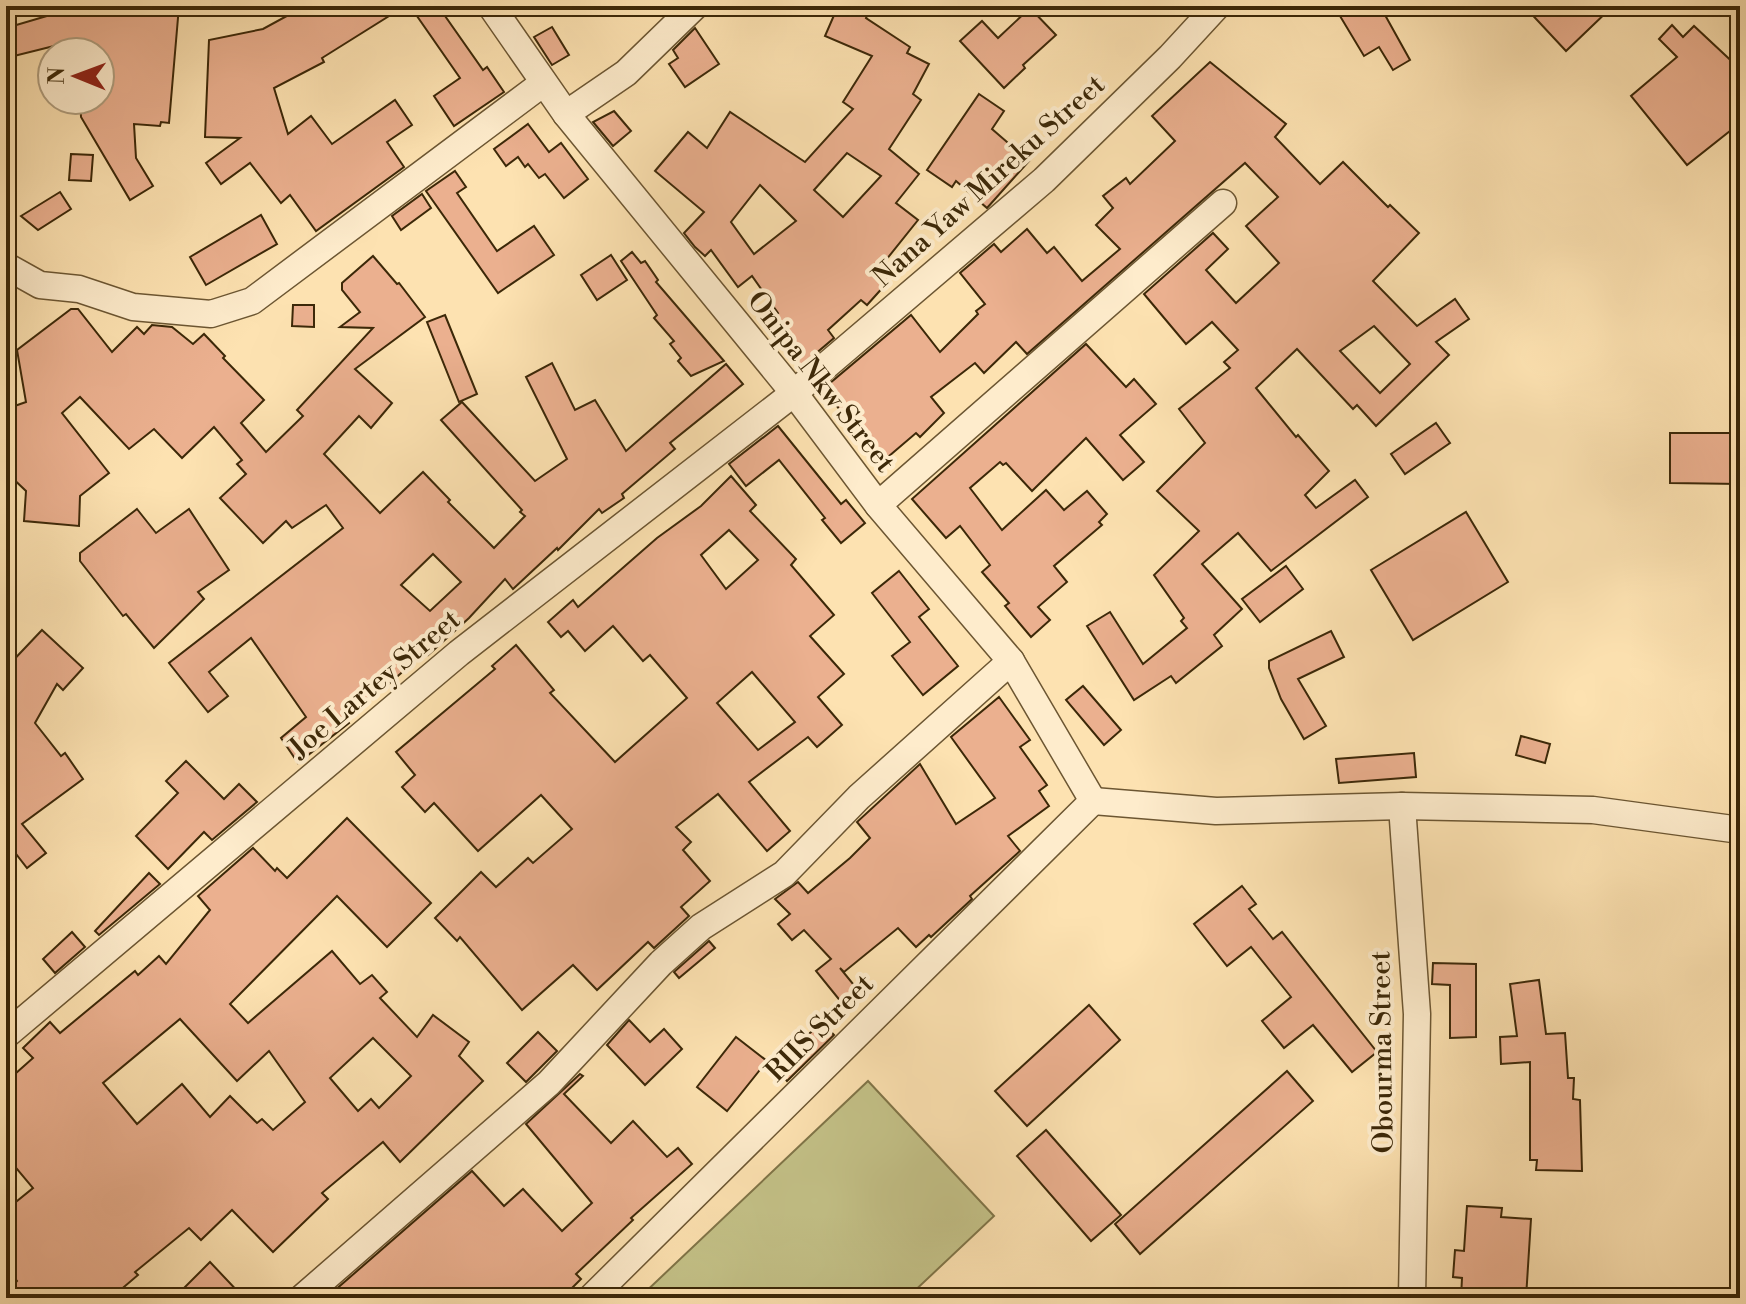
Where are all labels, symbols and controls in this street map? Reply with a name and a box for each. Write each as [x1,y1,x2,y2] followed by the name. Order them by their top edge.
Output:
[36,36,116,116] north arrow
[44,66,71,85] text: N
[866,68,1112,295] street label: Nana Yaw Mireku Street
[739,284,903,480] street label: Onipa Nkw Street
[282,602,468,766] street label: Joe Lartey Street
[1363,950,1402,1154] street label: Obourma Street
[759,967,881,1089] street label: RIIS Street

